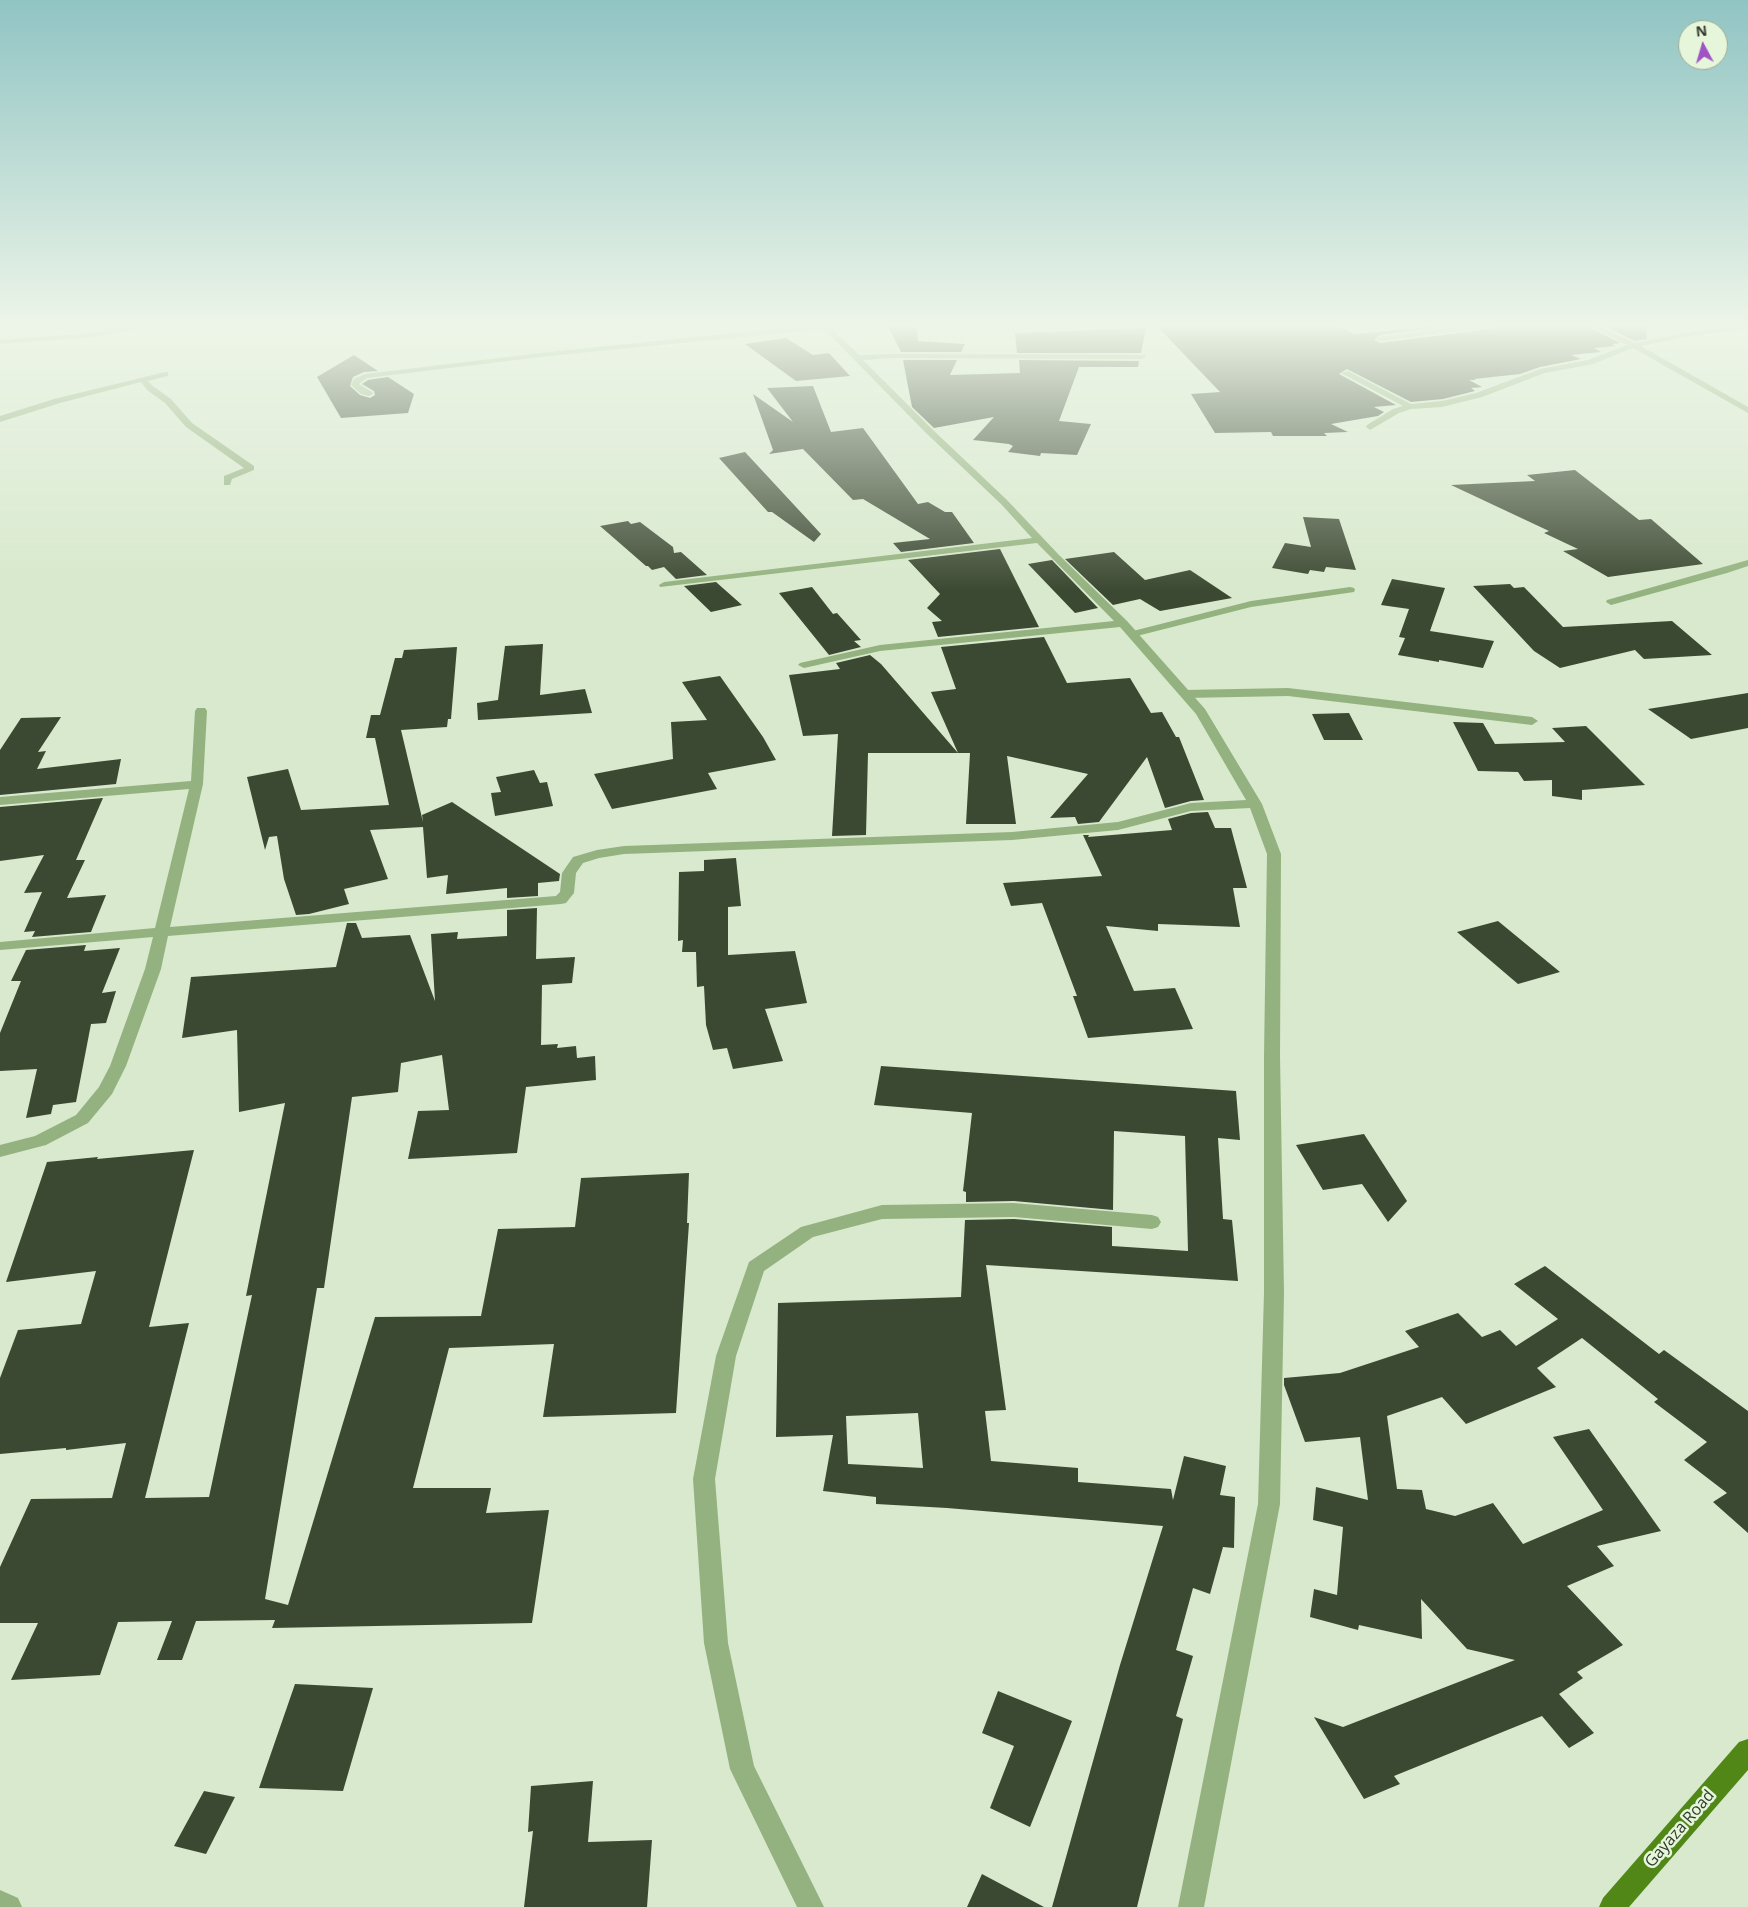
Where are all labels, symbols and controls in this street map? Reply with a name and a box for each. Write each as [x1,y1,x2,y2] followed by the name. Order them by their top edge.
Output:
[1678,20,1728,70] north arrow
[1695,21,1708,41] text: N
[1641,1786,1719,1872] street label: Gayaza Road

